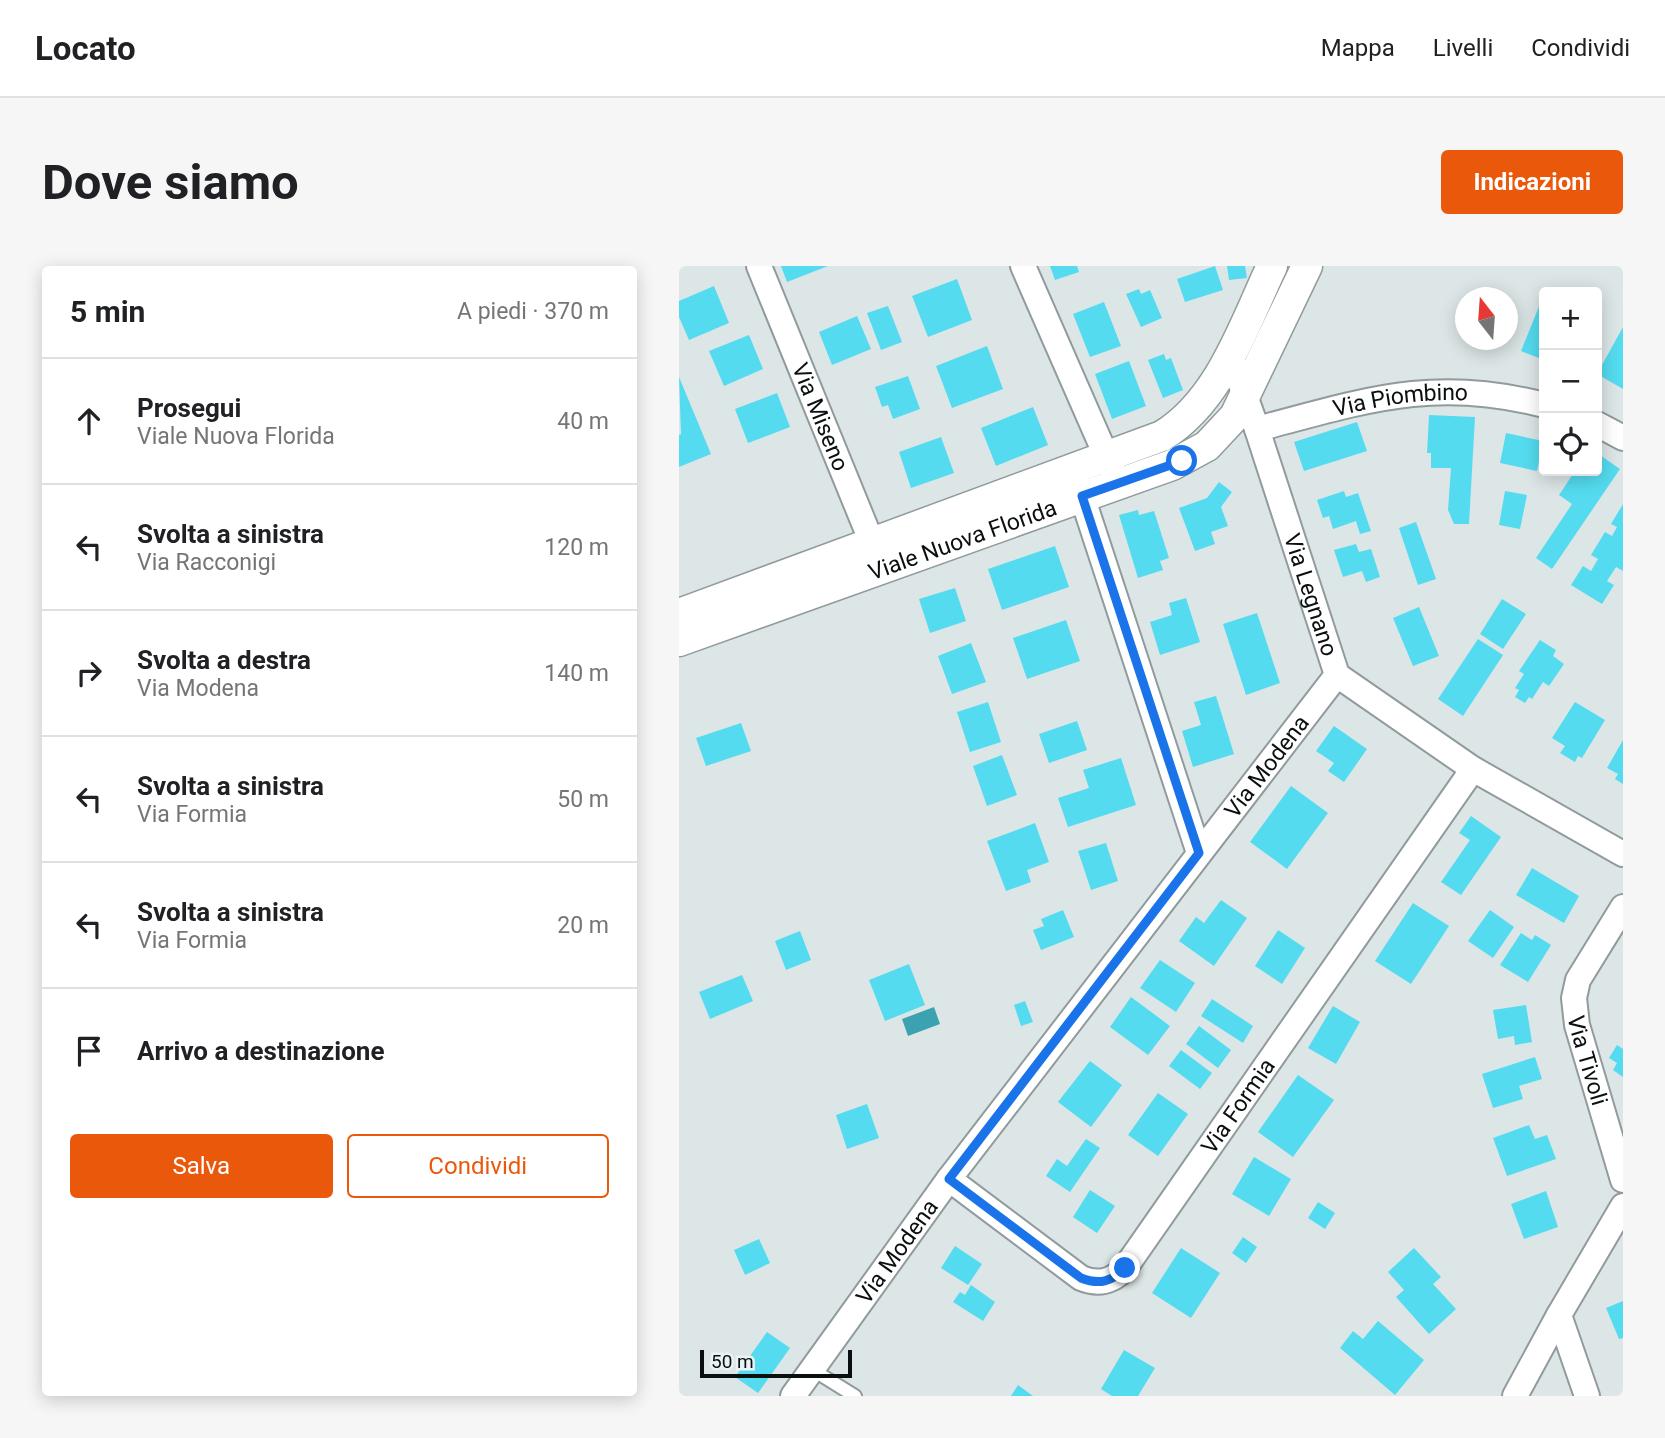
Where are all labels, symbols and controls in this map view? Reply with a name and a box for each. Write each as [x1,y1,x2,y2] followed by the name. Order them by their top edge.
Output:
[35,29,136,68] text: Locato
[1321,34,1395,62] text: Mappa
[1433,34,1493,62] text: Livelli
[1531,34,1630,62] text: Condividi
[1441,150,1623,214] button: Indicazioni
[42,154,299,211] text: Dove siamo
[1455,287,1518,350] north arrow
[1539,287,1602,476] map controls
[1539,287,1602,350] button: +
[70,294,145,329] text: 5 min
[457,298,609,325] text: A piedi · 370 m
[1539,350,1602,413] button: −
[787,359,855,475] street label: Via Miseno
[1330,379,1468,422] street label: Via Piombino
[137,393,241,423] text: Prosegui
[70,402,108,440] icon: ahead
[557,408,609,435] text: 40 m
[1539,413,1602,476] button: locate
[137,423,335,450] text: Viale Nuova Florida
[1166,445,1197,476] route start
[865,494,1060,586] street label: Viale Nuova Florida
[137,519,324,549] text: Svolta a sinistra
[70,528,108,566] icon: left
[1278,530,1343,659] street label: Via Legnano
[544,534,609,561] text: 120 m
[137,549,276,576] text: Via Racconigi
[137,645,311,675] text: Svolta a destra
[70,654,108,692] icon: right
[544,660,609,687] text: 140 m
[137,675,259,702] text: Via Modena
[1219,710,1315,823] street label: Via Modena
[137,771,324,801] text: Svolta a sinistra
[70,780,108,818] icon: left
[557,786,609,813] text: 50 m
[137,801,247,828] text: Via Formia
[137,897,324,927] text: Svolta a sinistra
[70,906,108,944] icon: left
[557,912,609,939] text: 20 m
[137,927,247,954] text: Via Formia
[1563,1014,1614,1108] street label: Via Tivoli
[70,1032,108,1070] icon: arrive
[137,1036,384,1066] text: Arrivo a destinazione
[1195,1053,1281,1159] street label: Via Formia
[70,1134,333,1198] button: Salva
[347,1134,609,1198] button: Condividi
[850,1194,944,1309] street label: Via Modena
[1109,1252,1140,1283] route end
[700,1347,852,1379] scale bar
[711,1350,754,1373] text: 50 m

